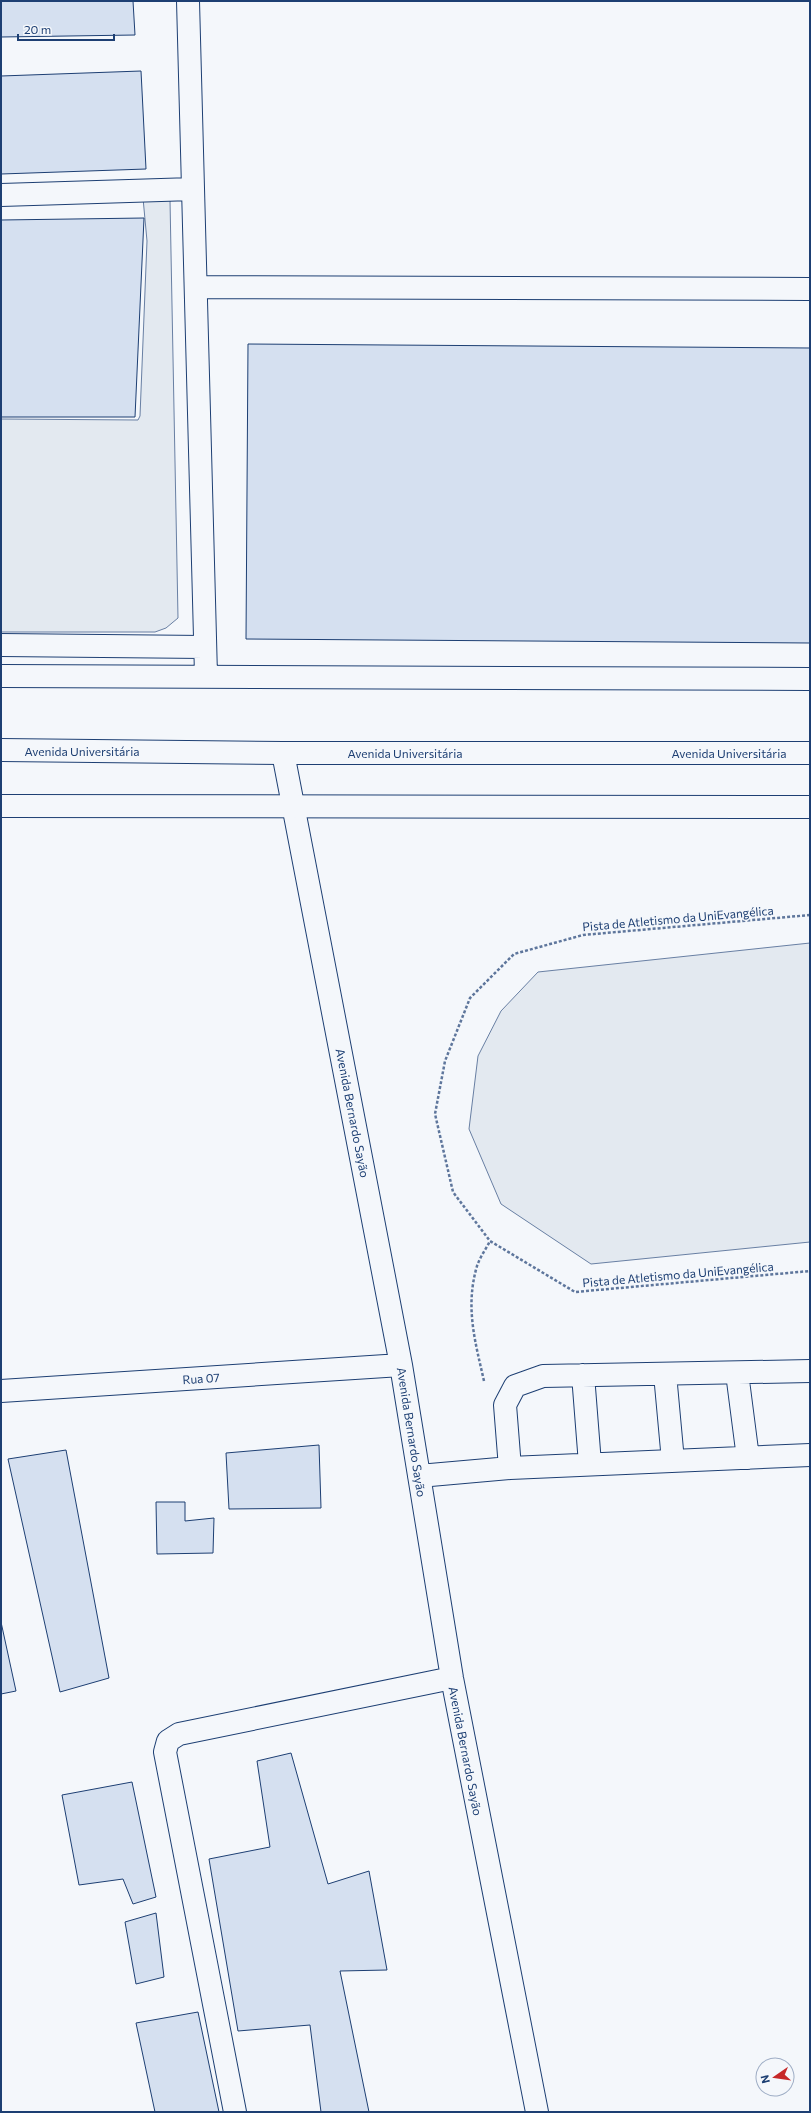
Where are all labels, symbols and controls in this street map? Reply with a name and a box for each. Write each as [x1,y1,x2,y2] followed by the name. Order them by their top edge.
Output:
[18,16,114,42] scale bar
[24,22,51,36] text: 20 m
[25,744,140,758] street label: Avenida Universitária
[348,746,463,760] street label: Avenida Universitária
[672,746,787,760] street label: Avenida Universitária
[582,903,774,933] street label: Pista de Atletismo da UniEvangélica
[334,1047,372,1179] street label: Avenida Bernardo Sayão
[582,1259,774,1289] street label: Pista de Atletismo da UniEvangélica
[395,1366,429,1498] street label: Avenida Bernardo Sayão
[182,1370,220,1386] street label: Rua 07
[447,1685,485,1817] street label: Avenida Bernardo Sayão
[755,2057,795,2097] north arrow
[758,2074,772,2085] text: N

